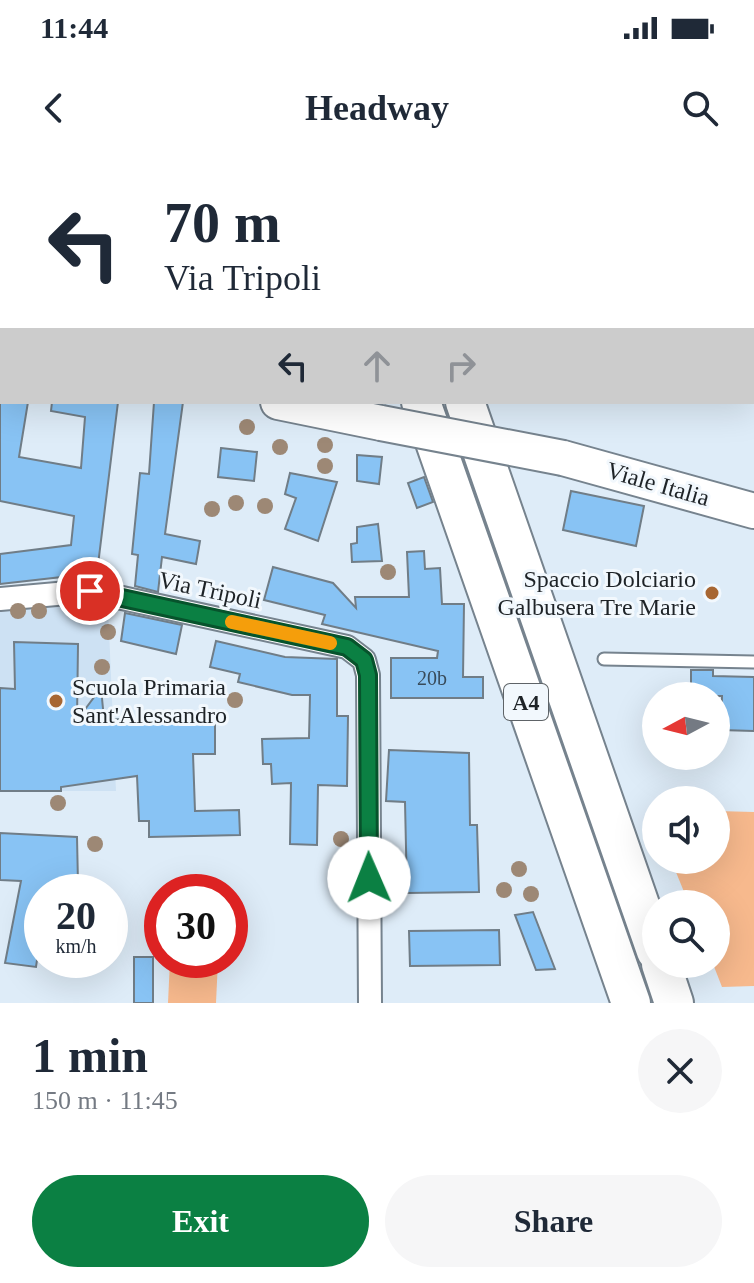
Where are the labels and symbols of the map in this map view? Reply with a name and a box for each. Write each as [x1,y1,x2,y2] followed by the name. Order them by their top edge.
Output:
[604,457,713,511] street label: Viale Italia
[56,557,124,625] pin
[156,566,264,614] street label: Via Tripoli
[497,566,696,620] place label: Spaccio Dolciario Galbusera Tre Marie
[703,584,721,602] marker: Spaccio Dolciario Galbusera Tre Marie
[417,667,447,689] house number: 20b
[72,674,227,728] place label: Scuola Primaria Sant'Alessandro
[642,682,730,770] north arrow
[504,684,548,720] road number: A4
[47,692,65,710] marker: Scuola Primaria Sant'Alessandro
[327,836,411,920] position arrow
[144,874,248,978] speed limit sign: 30

